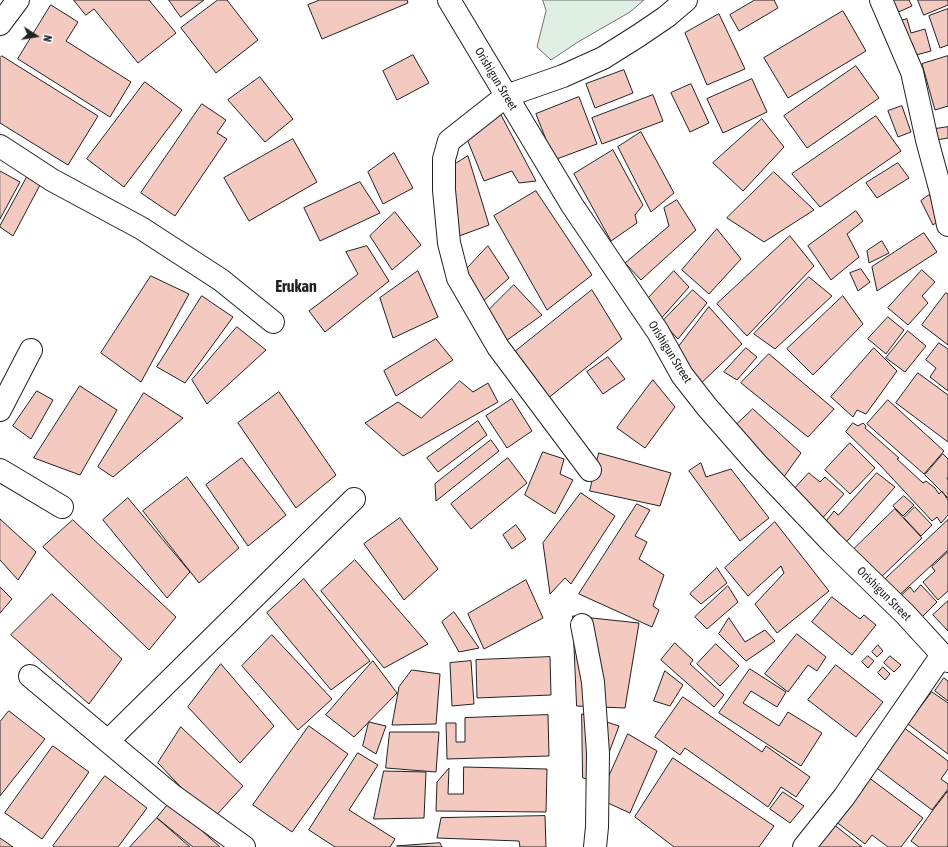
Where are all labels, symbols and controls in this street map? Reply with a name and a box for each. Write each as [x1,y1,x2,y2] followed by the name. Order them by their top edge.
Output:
[16,16,56,56] north arrow
[41,34,54,43] text: N
[472,45,520,113] street label: Orishigun Street
[275,277,317,297] district label: Erukan
[645,318,695,386] street label: Orishigun Street
[854,564,914,624] street label: Orishigun Street

